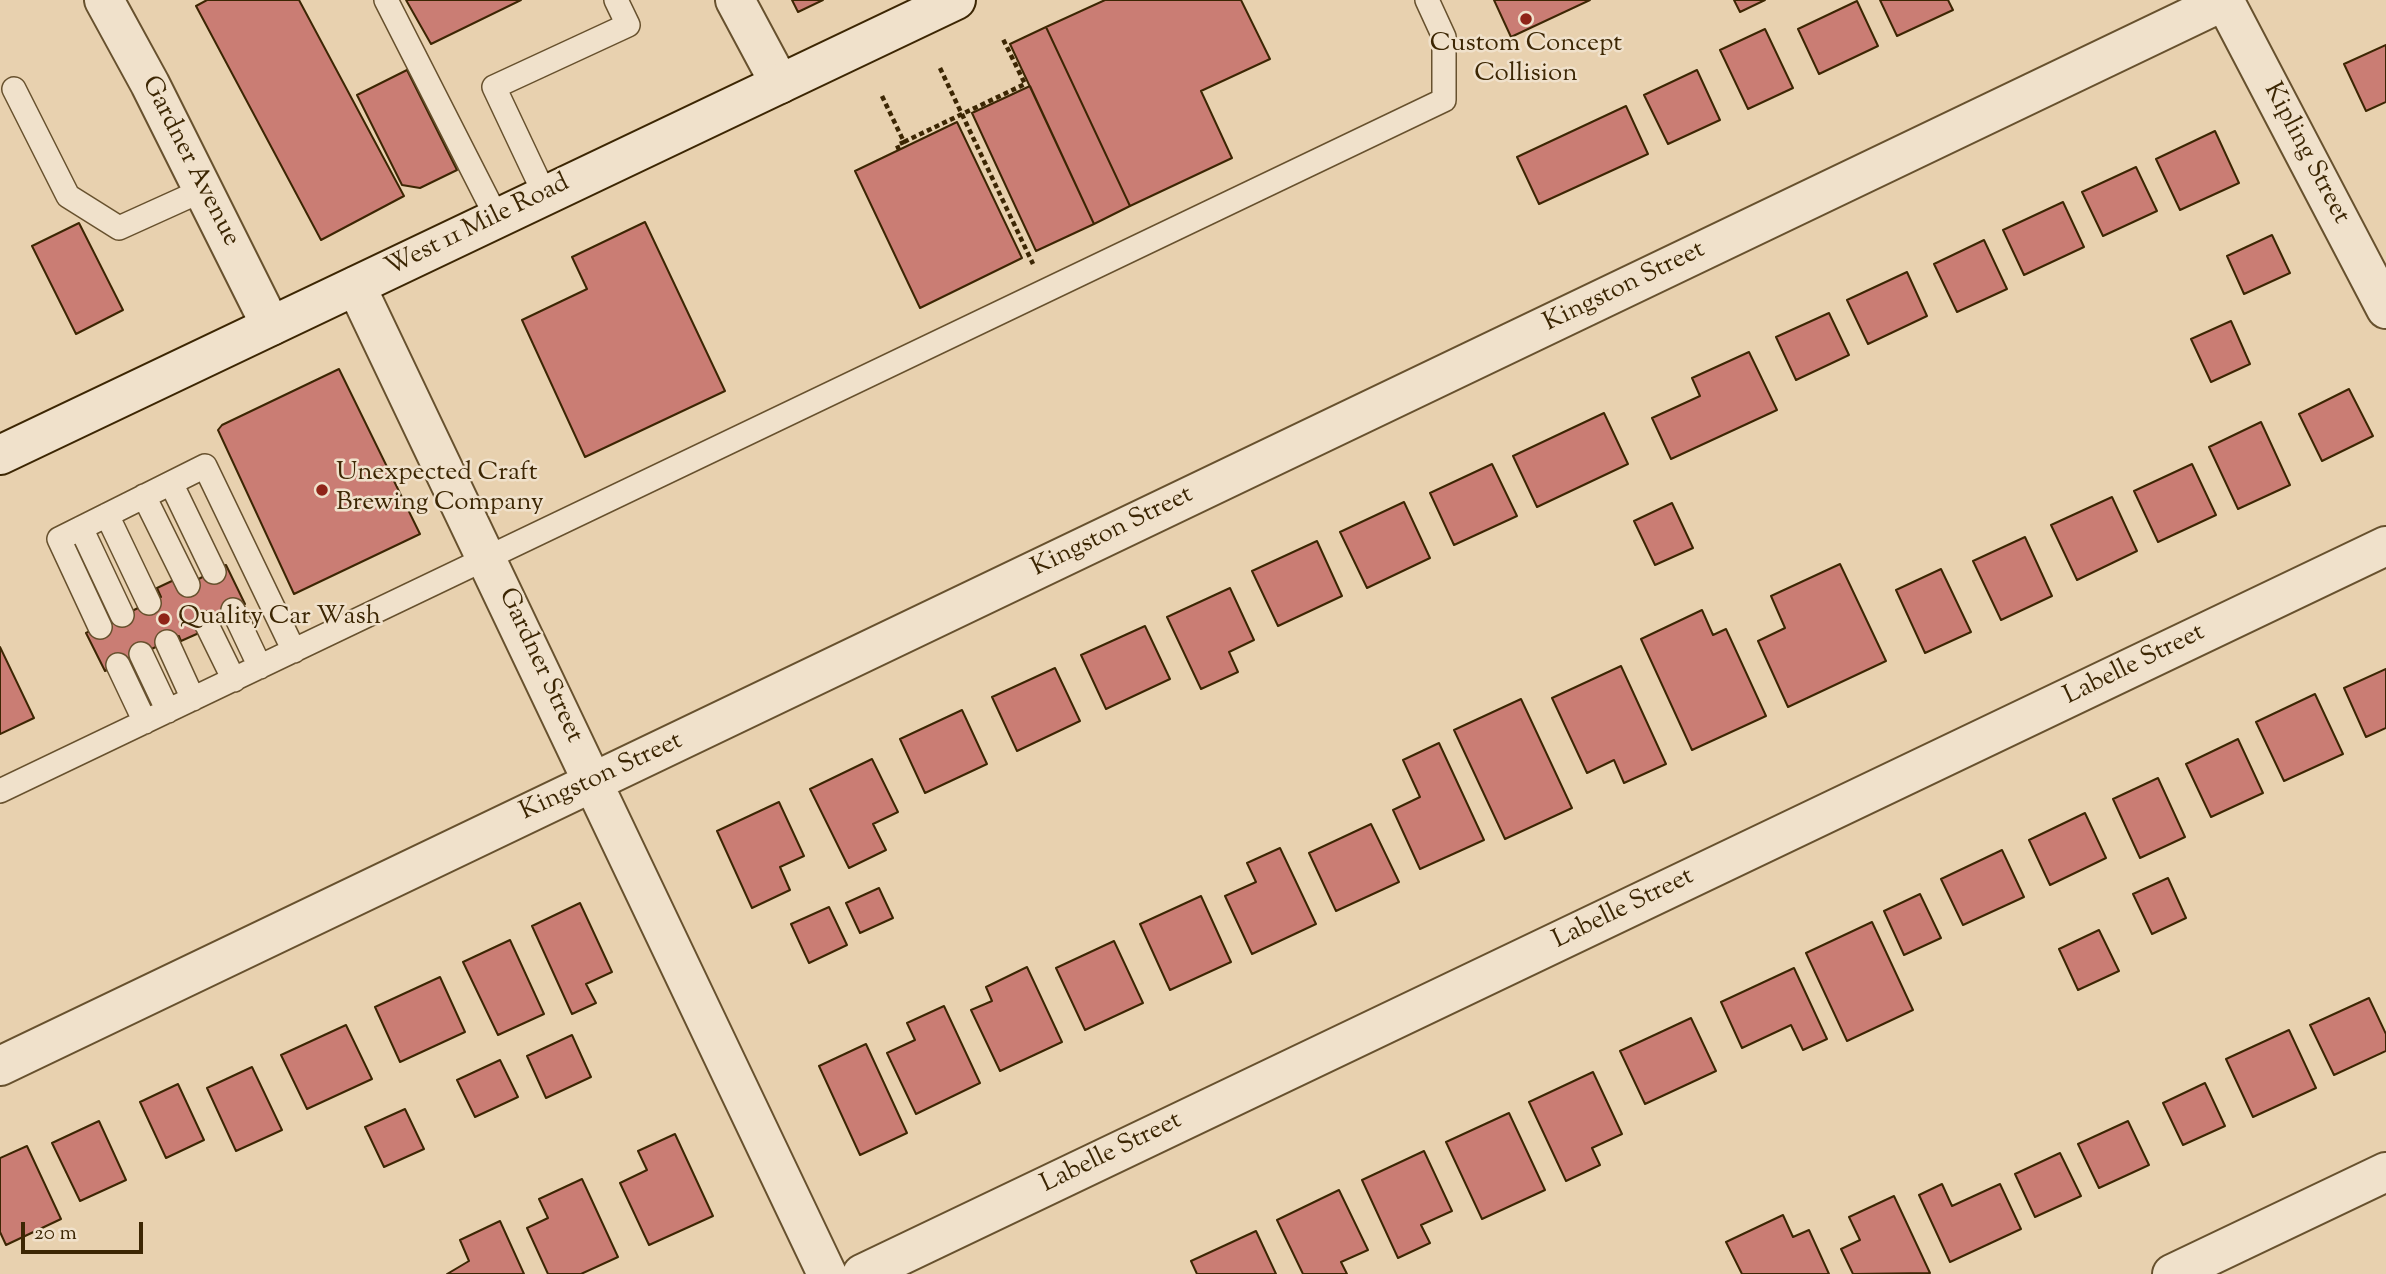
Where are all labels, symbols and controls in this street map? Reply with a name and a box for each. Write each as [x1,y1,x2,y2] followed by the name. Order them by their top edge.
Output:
[1518,11,1534,27] marker: Custom Concept Collision
[1430,30,1622,92] place label: Custom Concept Collision
[133,72,245,252] street label: Gardner Avenue
[2255,78,2355,230] street label: Kipling Street
[381,169,575,285] street label: West 11 Mile Road
[1539,236,1711,340] street label: Kingston Street
[336,459,544,520] place label: Unexpected Craft Brewing Company
[1027,481,1199,585] street label: Kingston Street
[314,482,330,498] marker: Unexpected Craft Brewing Company
[490,584,588,748] street label: Gardner Street
[178,603,381,635] place label: Quality Car Wash
[156,611,172,627] marker: Quality Car Wash
[2060,619,2210,713] street label: Labelle Street
[516,727,688,829] street label: Kingston Street
[1549,863,1699,957] street label: Labelle Street
[1037,1107,1187,1201] street label: Labelle Street
[24,1208,147,1252] scale bar
[34,1219,77,1249] text: 20 m

